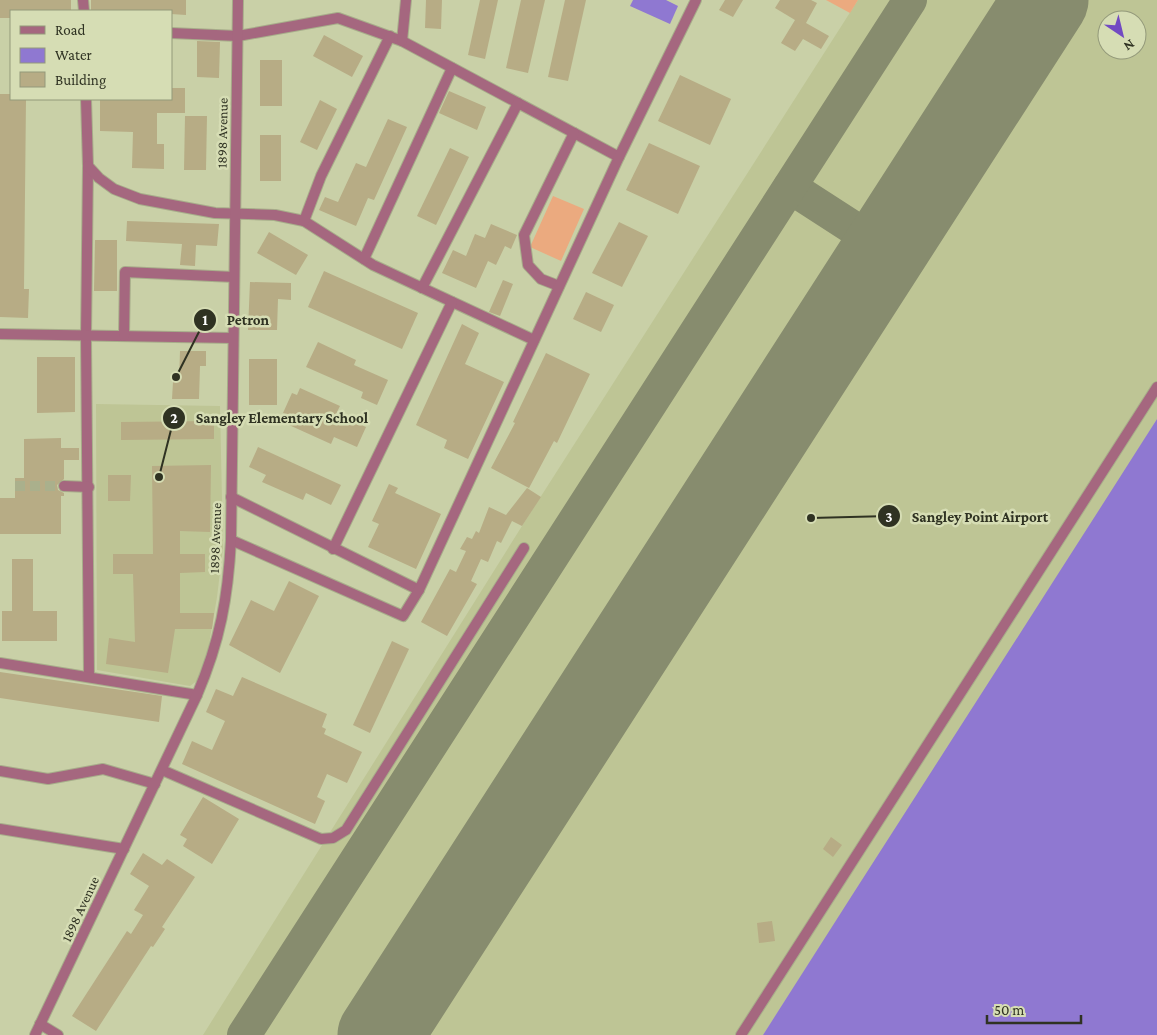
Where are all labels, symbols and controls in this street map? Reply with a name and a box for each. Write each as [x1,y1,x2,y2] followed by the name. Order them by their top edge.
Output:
[10,10,172,100] legend
[1097,10,1147,60] north arrow
[55,22,86,38] text: Road
[1121,36,1138,55] text: N
[55,47,92,63] text: Water
[55,72,106,89] text: Building
[213,98,231,168] street label: 1898 Avenue
[192,305,279,335] callout: Petron
[202,312,208,328] text: 1
[227,312,270,328] text: Petron
[161,403,378,433] callout: Sangley Elementary School
[170,410,178,426] text: 2
[196,410,369,426] text: Sangley Elementary School
[877,501,1058,531] callout: Sangley Point Airport
[206,502,224,574] street label: 1898 Avenue
[885,509,893,525] text: 3
[912,509,1049,525] text: Sangley Point Airport
[58,874,102,944] street label: 1898 Avenue
[987,992,1081,1024] scale bar
[994,1002,1024,1018] text: 50 m

